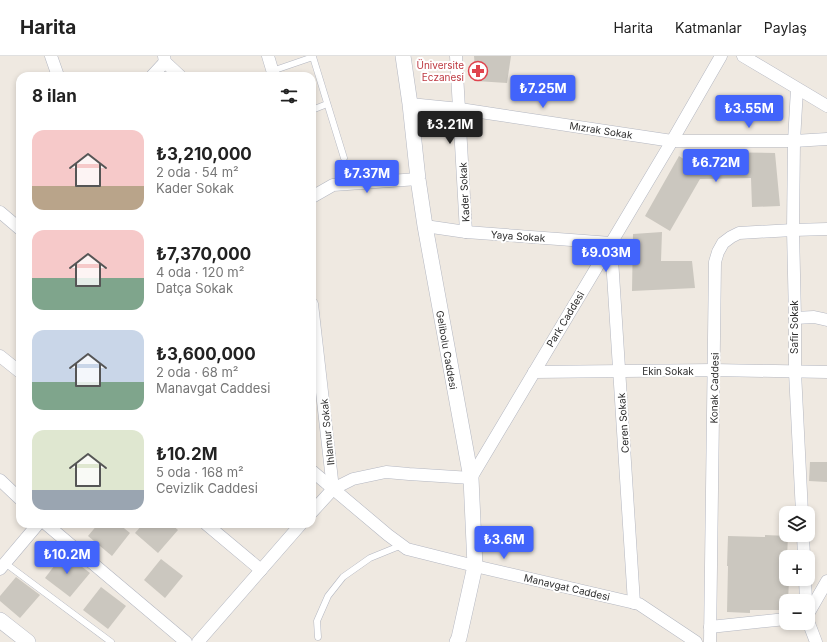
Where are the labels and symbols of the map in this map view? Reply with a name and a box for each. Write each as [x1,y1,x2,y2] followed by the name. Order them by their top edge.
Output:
[417,59,464,83] place label: Üniversite Eczanesi
[467,60,489,82] pharmacy icon: Üniversite Eczanesi
[510,75,576,109] pin: ₺7.25M
[716,95,782,129] pin: ₺3.55M
[417,111,483,145] pin: ₺3.21M
[569,119,634,141] street label: Mızrak Sokak
[683,149,749,183] pin: ₺6.72M
[334,160,400,194] pin: ₺7.37M
[456,161,472,222] street label: Kader Sokak
[490,228,546,244] street label: Yaya Sokak
[573,239,639,273] pin: ₺9.03M
[544,289,586,349] street label: Park Caddesi
[788,300,800,354] street label: Safir Sokak
[434,310,460,390] street label: Gelibolu Caddesi
[707,352,721,424] street label: Konak Caddesi
[642,365,694,377] street label: Ekin Sokak
[615,392,631,453] street label: Ceren Sokak
[317,398,336,466] street label: Ihlamur Sokak
[476,526,532,560] pin: ₺3.6M
[34,541,100,575] pin: ₺10.2M
[523,571,611,603] street label: Manavgat Caddesi

